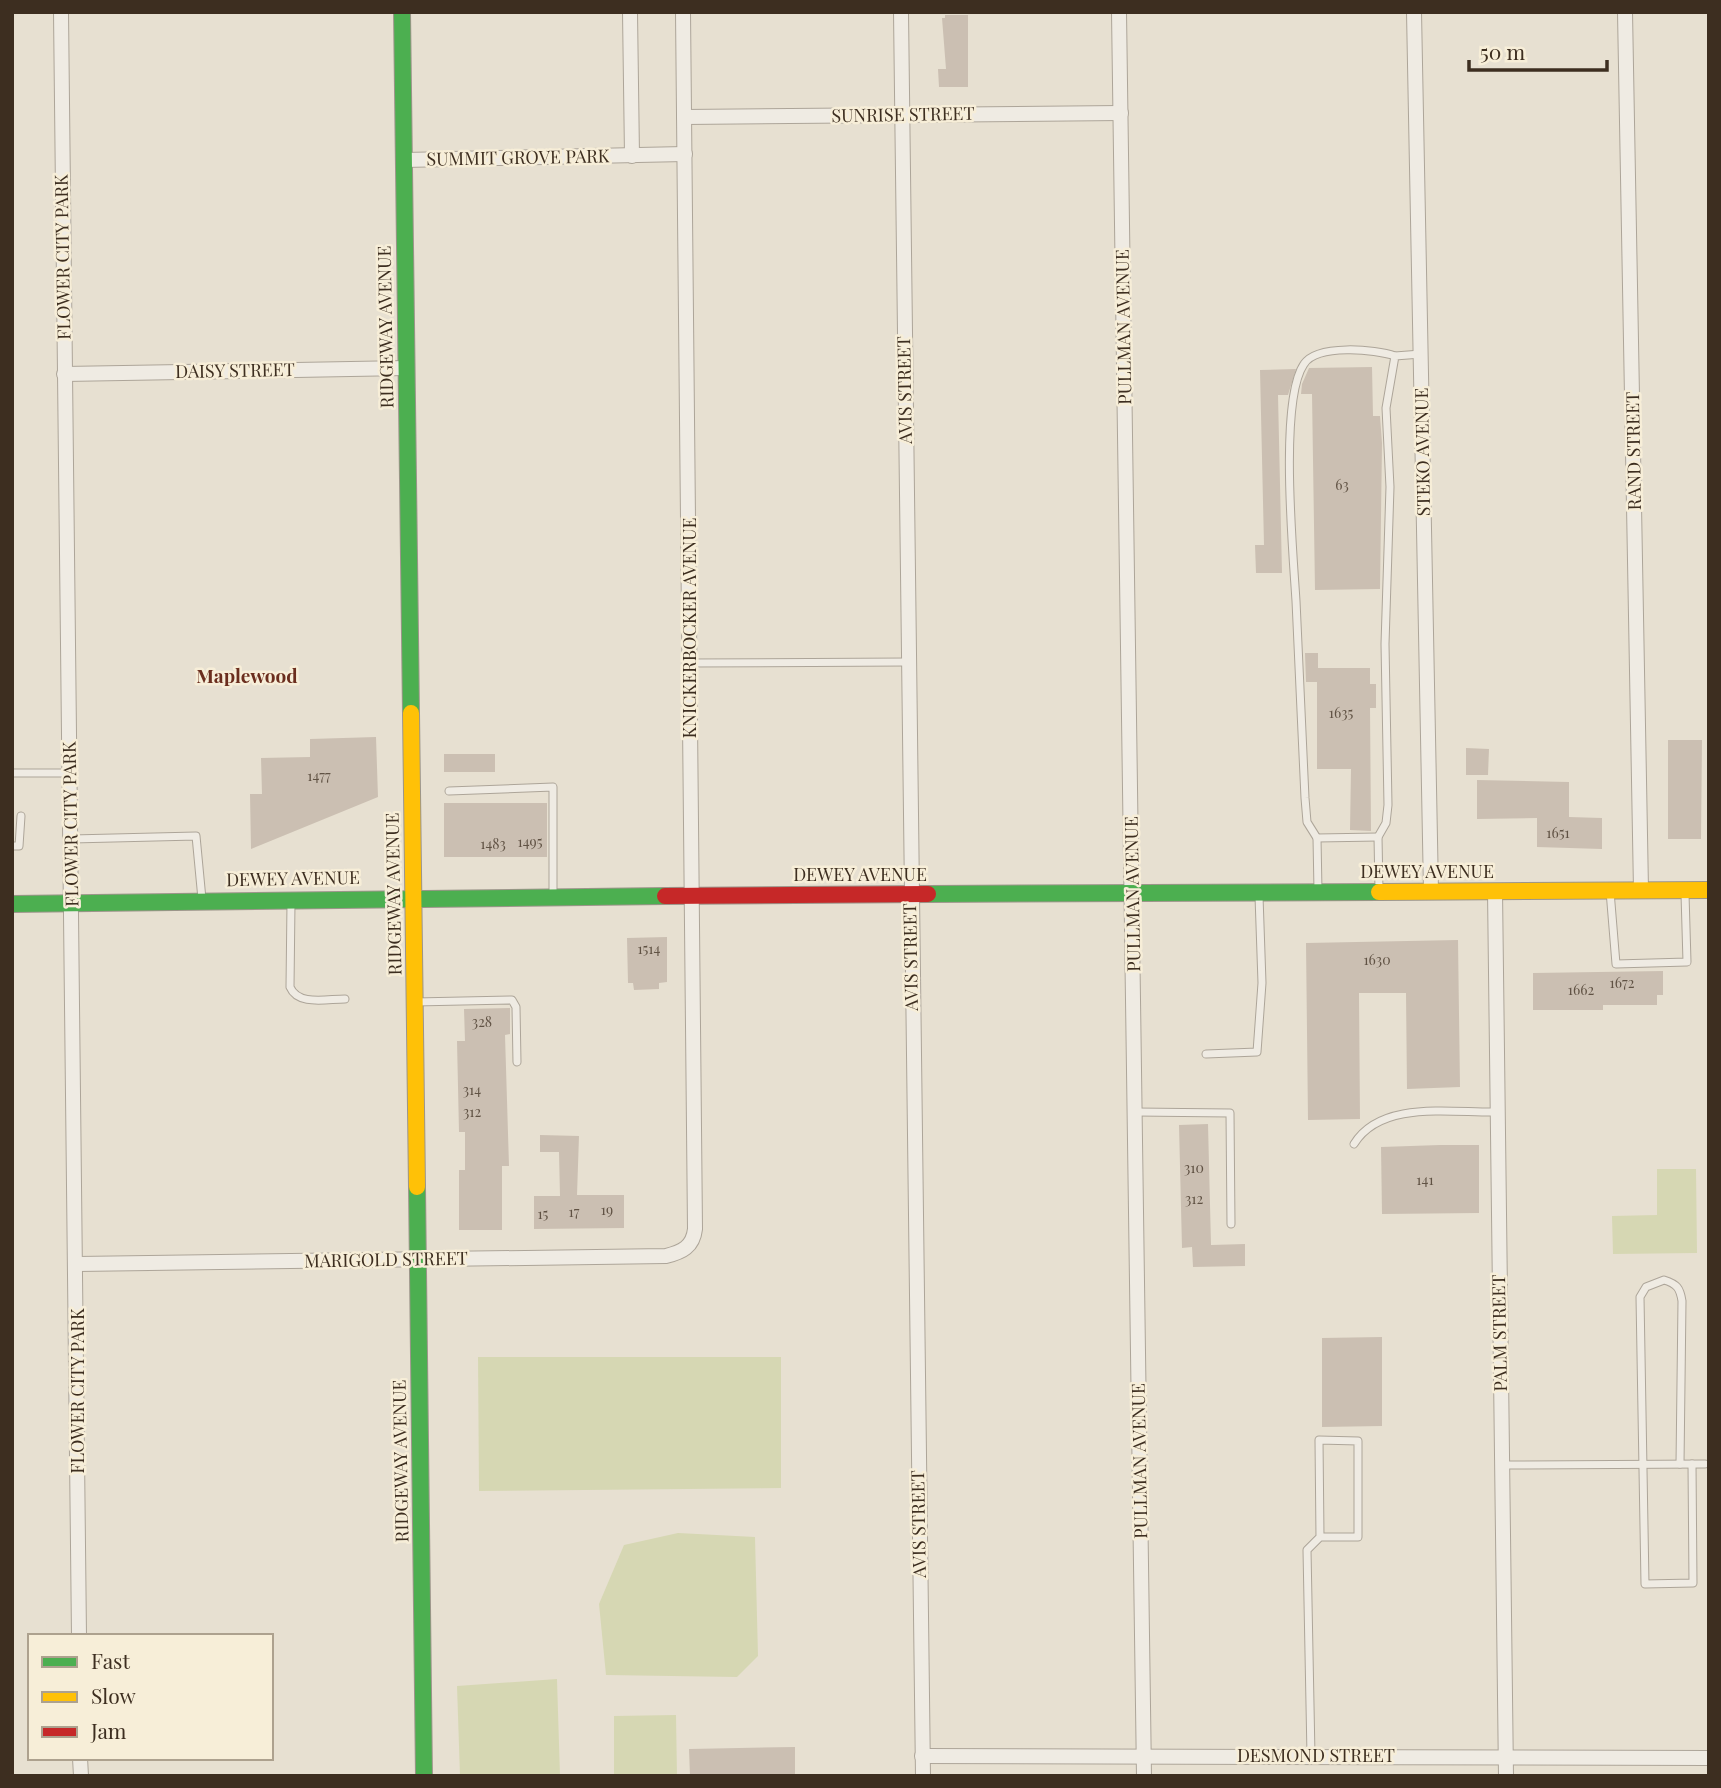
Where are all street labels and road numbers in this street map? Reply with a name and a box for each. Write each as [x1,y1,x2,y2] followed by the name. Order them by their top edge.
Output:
[831,101,975,127] street label: SUNRISE STREET
[426,143,610,171] street label: SUMMIT GROVE PARK
[49,174,75,340] street label: FLOWER CITY PARK
[372,245,398,409] street label: RIDGEWAY AVENUE
[1110,249,1136,405] street label: PULLMAN AVENUE
[891,336,917,445] street label: AVIS STREET
[175,357,295,383] street label: DAISY STREET
[1409,387,1435,517] street label: STEKO AVENUE
[1620,392,1646,510] street label: RAND STREET
[677,517,701,738] street label: KNICKERBOCKER AVENUE
[57,741,83,907] street label: FLOWER CITY PARK
[380,812,406,976] street label: RIDGEWAY AVENUE
[1119,816,1145,972] street label: PULLMAN AVENUE
[1360,859,1494,883] street label: DEWEY AVENUE
[793,862,927,886] street label: DEWEY AVENUE
[226,865,360,891] street label: DEWEY AVENUE
[897,903,923,1012] street label: AVIS STREET
[304,1246,468,1272] street label: MARIGOLD STREET
[1486,1274,1512,1392] street label: PALM STREET
[65,1308,89,1474] street label: FLOWER CITY PARK
[387,1379,413,1543] street label: RIDGEWAY AVENUE
[1126,1383,1152,1539] street label: PULLMAN AVENUE
[905,1470,931,1579] street label: AVIS STREET
[1237,1743,1395,1767] street label: DESMOND STREET

